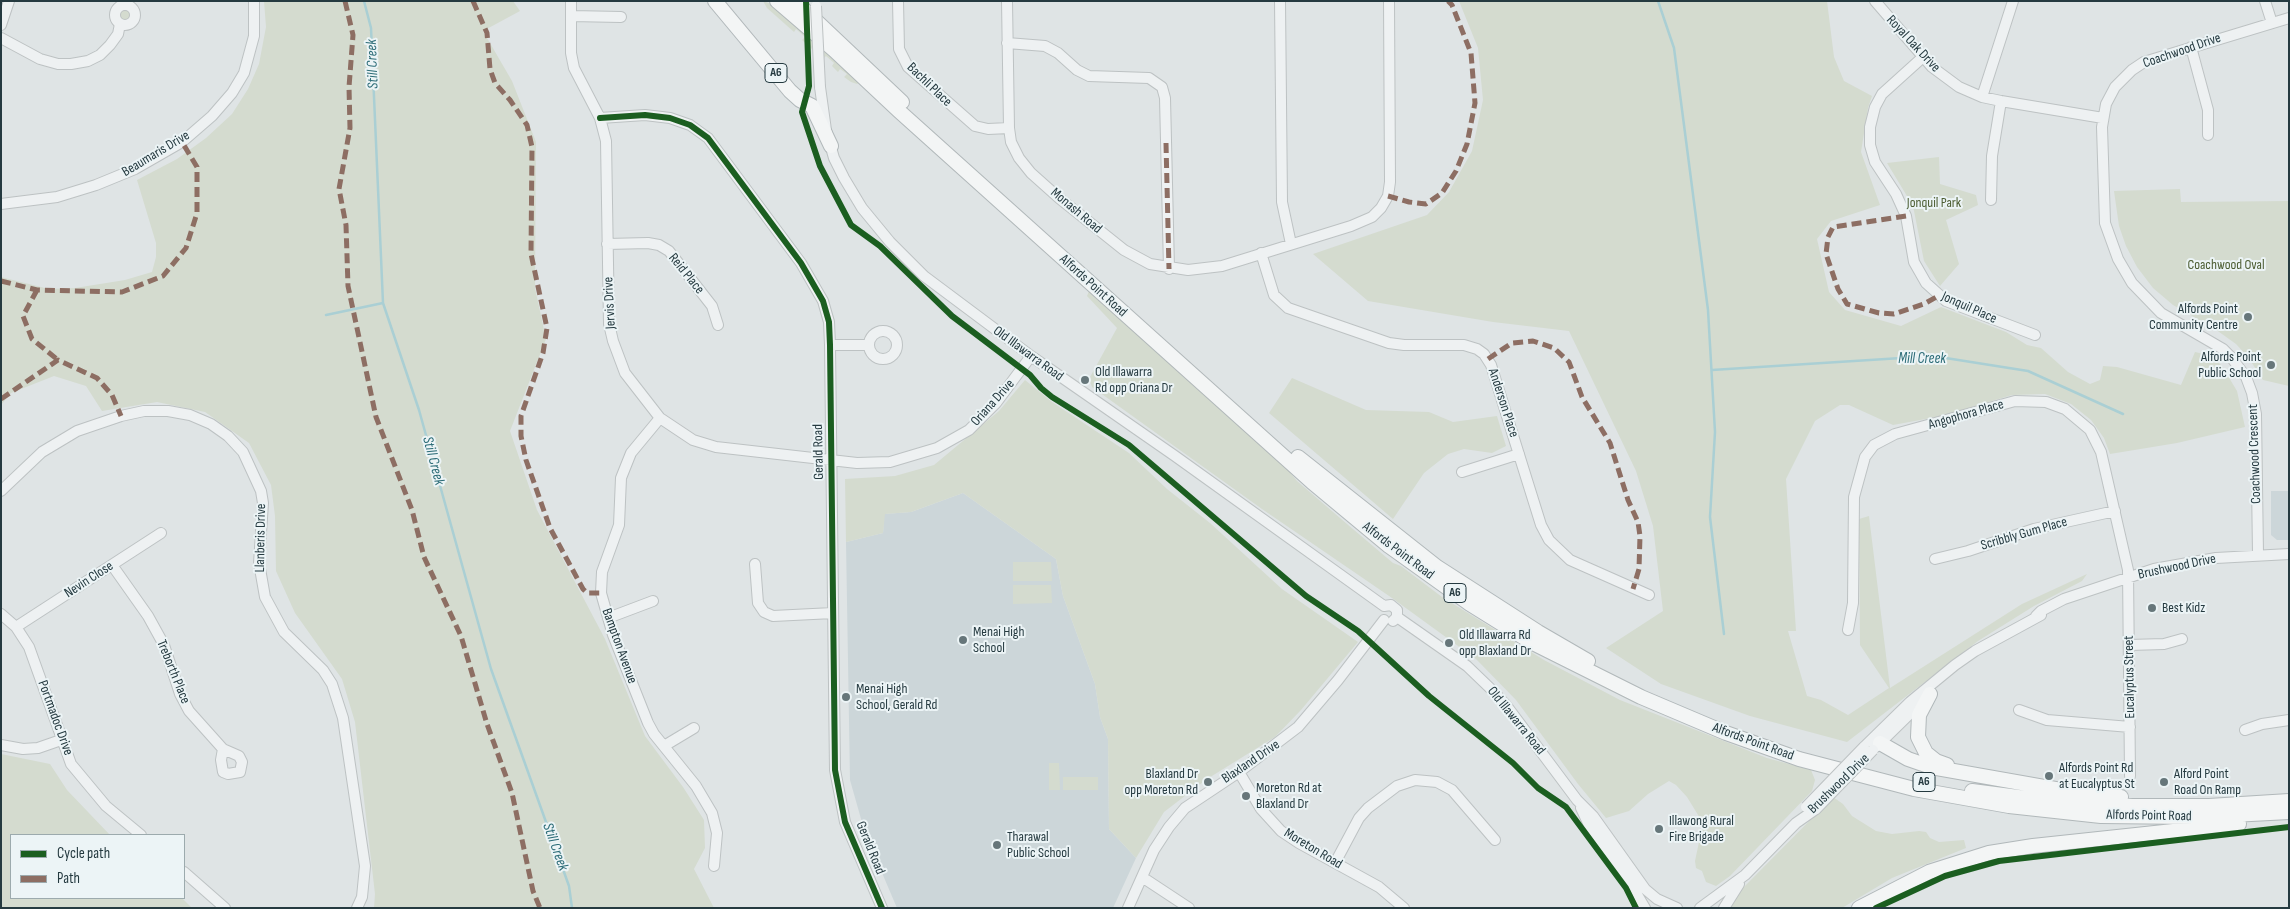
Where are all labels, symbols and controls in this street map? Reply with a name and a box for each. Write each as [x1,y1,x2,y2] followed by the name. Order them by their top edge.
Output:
[1882,12,1944,76] street label: Royal Oak Drive
[2141,30,2223,72] street label: Coachwood Drive
[363,39,383,89] water label: Still Creek
[903,59,955,111] street label: Bachli Place
[765,64,787,82] road number: A6
[119,127,193,181] street label: Beaumaris Drive
[1047,185,1105,237] street label: Monash Road
[1907,195,1961,211] park label: Jonquil Park
[664,250,708,298] street label: Reid Place
[1056,251,1130,321] street label: Alfords Point Road
[2187,257,2265,273] park label: Coachwood Oval
[600,276,620,330] street label: Jervis Drive
[1939,288,1999,328] street label: Jonquil Place
[2149,301,2238,334] place label: Alfords Point Community Centre
[2242,311,2254,323] marker: Alfords Point Community Centre
[990,323,1066,385] street label: Old Illawarra Road
[2198,349,2261,382] place label: Alfords Point Public School
[1898,350,1946,368] water label: Mill Creek
[2265,359,2277,371] marker: Alfords Point Public School
[1095,364,1172,397] place label: Old Illawarra Rd opp Oriana Dr
[1484,366,1522,440] street label: Anderson Place
[1079,374,1091,386] marker: Old Illawarra Rd opp Oriana Dr
[968,376,1018,430] street label: Oriana Drive
[1926,396,2006,434] street label: Angophora Place
[2245,404,2265,504] street label: Coachwood Crescent
[810,424,828,480] street label: Gerald Road
[418,435,448,487] water label: Still Creek
[252,503,270,573] street label: Llanberis Drive
[1979,514,2069,554] street label: Scribbly Gum Place
[1359,519,1437,583] street label: Alfords Point Road
[2137,551,2217,583] street label: Brushwood Drive
[61,558,117,602] street label: Nevin Close
[1444,584,1466,602] road number: A6
[2162,600,2205,616] place label: Best Kidz
[2146,602,2158,614] marker: Best Kidz
[598,606,640,686] street label: Bampton Avenue
[973,624,1024,656] place label: Menai High School
[1459,627,1531,660] place label: Old Illawarra Rd opp Blaxland Dr
[957,634,969,646] marker: Menai High School
[2121,635,2139,719] street label: Eucalyptus Street
[1443,637,1455,649] marker: Old Illawarra Rd opp Blaxland Dr
[153,638,193,706] street label: Treborth Place
[34,678,76,758] street label: Portmadoc Drive
[856,681,937,714] place label: Menai High School, Gerald Rd
[1483,684,1549,758] street label: Old Illawarra Road
[840,691,852,703] marker: Menai High School, Gerald Rd
[1710,719,1796,765] street label: Alfords Point Road
[1219,737,1283,787] street label: Blaxland Drive
[1805,751,1873,817] street label: Brushwood Drive
[2059,760,2135,792] place label: Alfords Point Rd at Eucalyptus St
[1125,766,1198,799] place label: Blaxland Dr opp Moreton Rd
[2174,766,2241,799] place label: Alford Point Road On Ramp
[2043,770,2055,782] marker: Alfords Point Rd at Eucalyptus St
[1913,772,1935,792] road number: A6
[1202,776,1214,788] marker: Blaxland Dr opp Moreton Rd
[2158,776,2170,788] marker: Alford Point Road On Ramp
[1256,780,1322,812] place label: Moreton Rd at Blaxland Dr
[1240,790,1252,802] marker: Moreton Rd at Blaxland Dr
[2106,807,2192,825] street label: Alfords Point Road
[1669,813,1734,846] place label: Illawong Rural Fire Brigade
[852,819,888,877] street label: Gerald Road
[538,821,572,873] water label: Still Creek
[1653,823,1665,835] marker: Illawong Rural Fire Brigade
[1281,825,1345,873] street label: Moreton Road
[1007,829,1070,862] place label: Tharawal Public School
[10,834,185,899] legend
[991,839,1003,851] marker: Tharawal Public School
[57,844,110,863] text: Cycle path
[57,869,80,888] text: Path

